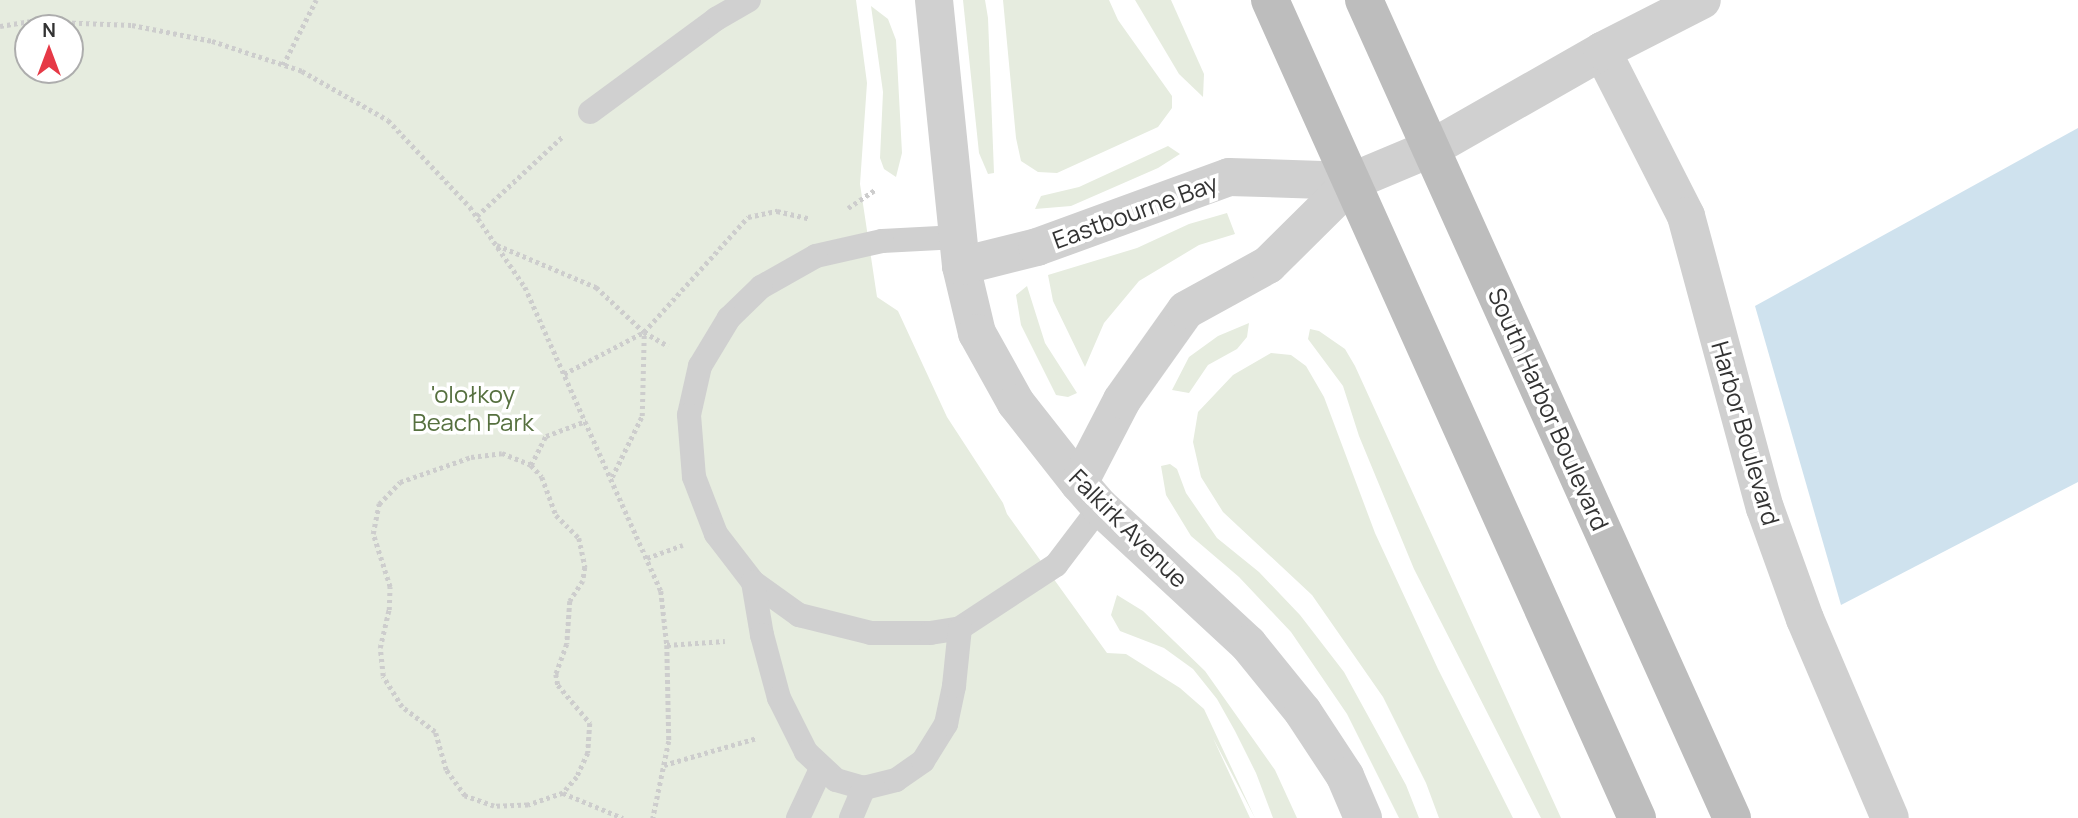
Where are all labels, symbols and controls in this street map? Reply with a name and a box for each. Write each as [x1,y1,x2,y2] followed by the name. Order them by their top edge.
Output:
[14,14,84,84] north arrow
[42,17,56,43] text: N
[1049,168,1221,254] street label: Eastbourne Bay
[1483,283,1615,535] street label: South Harbor Boulevard
[1706,338,1786,528] street label: Harbor Boulevard
[412,380,534,436] park label: 'olołkoy Beach Park
[1064,463,1194,593] street label: Falkirk Avenue

